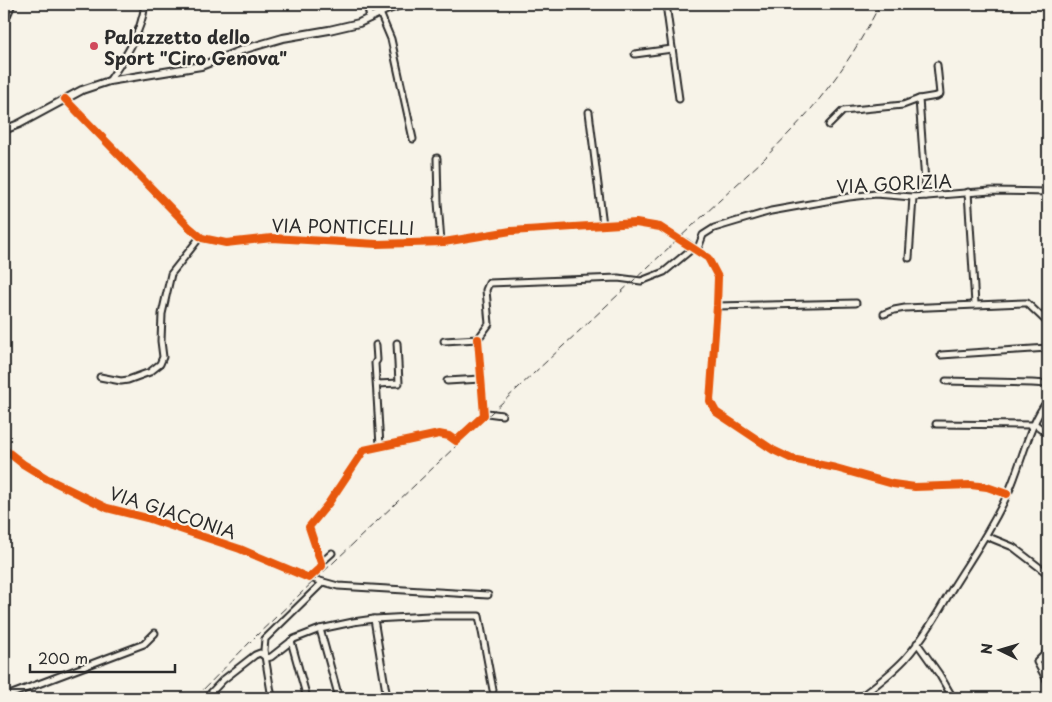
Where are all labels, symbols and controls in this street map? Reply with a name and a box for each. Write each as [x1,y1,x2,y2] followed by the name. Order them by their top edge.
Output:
[104,23,287,71] place label: Palazzetto dello Sport "Ciro Genova"
[88,40,100,52] marker: Palazzetto dello Sport "Ciro Genova"
[836,166,952,200] street label: VIA GORIZIA
[271,211,415,241] street label: VIA PONTICELLI
[106,479,240,545] street label: VIA GIACONIA
[974,624,1024,674] north arrow
[30,642,175,674] scale bar
[976,642,997,655] text: N
[38,646,88,669] text: 200 m

